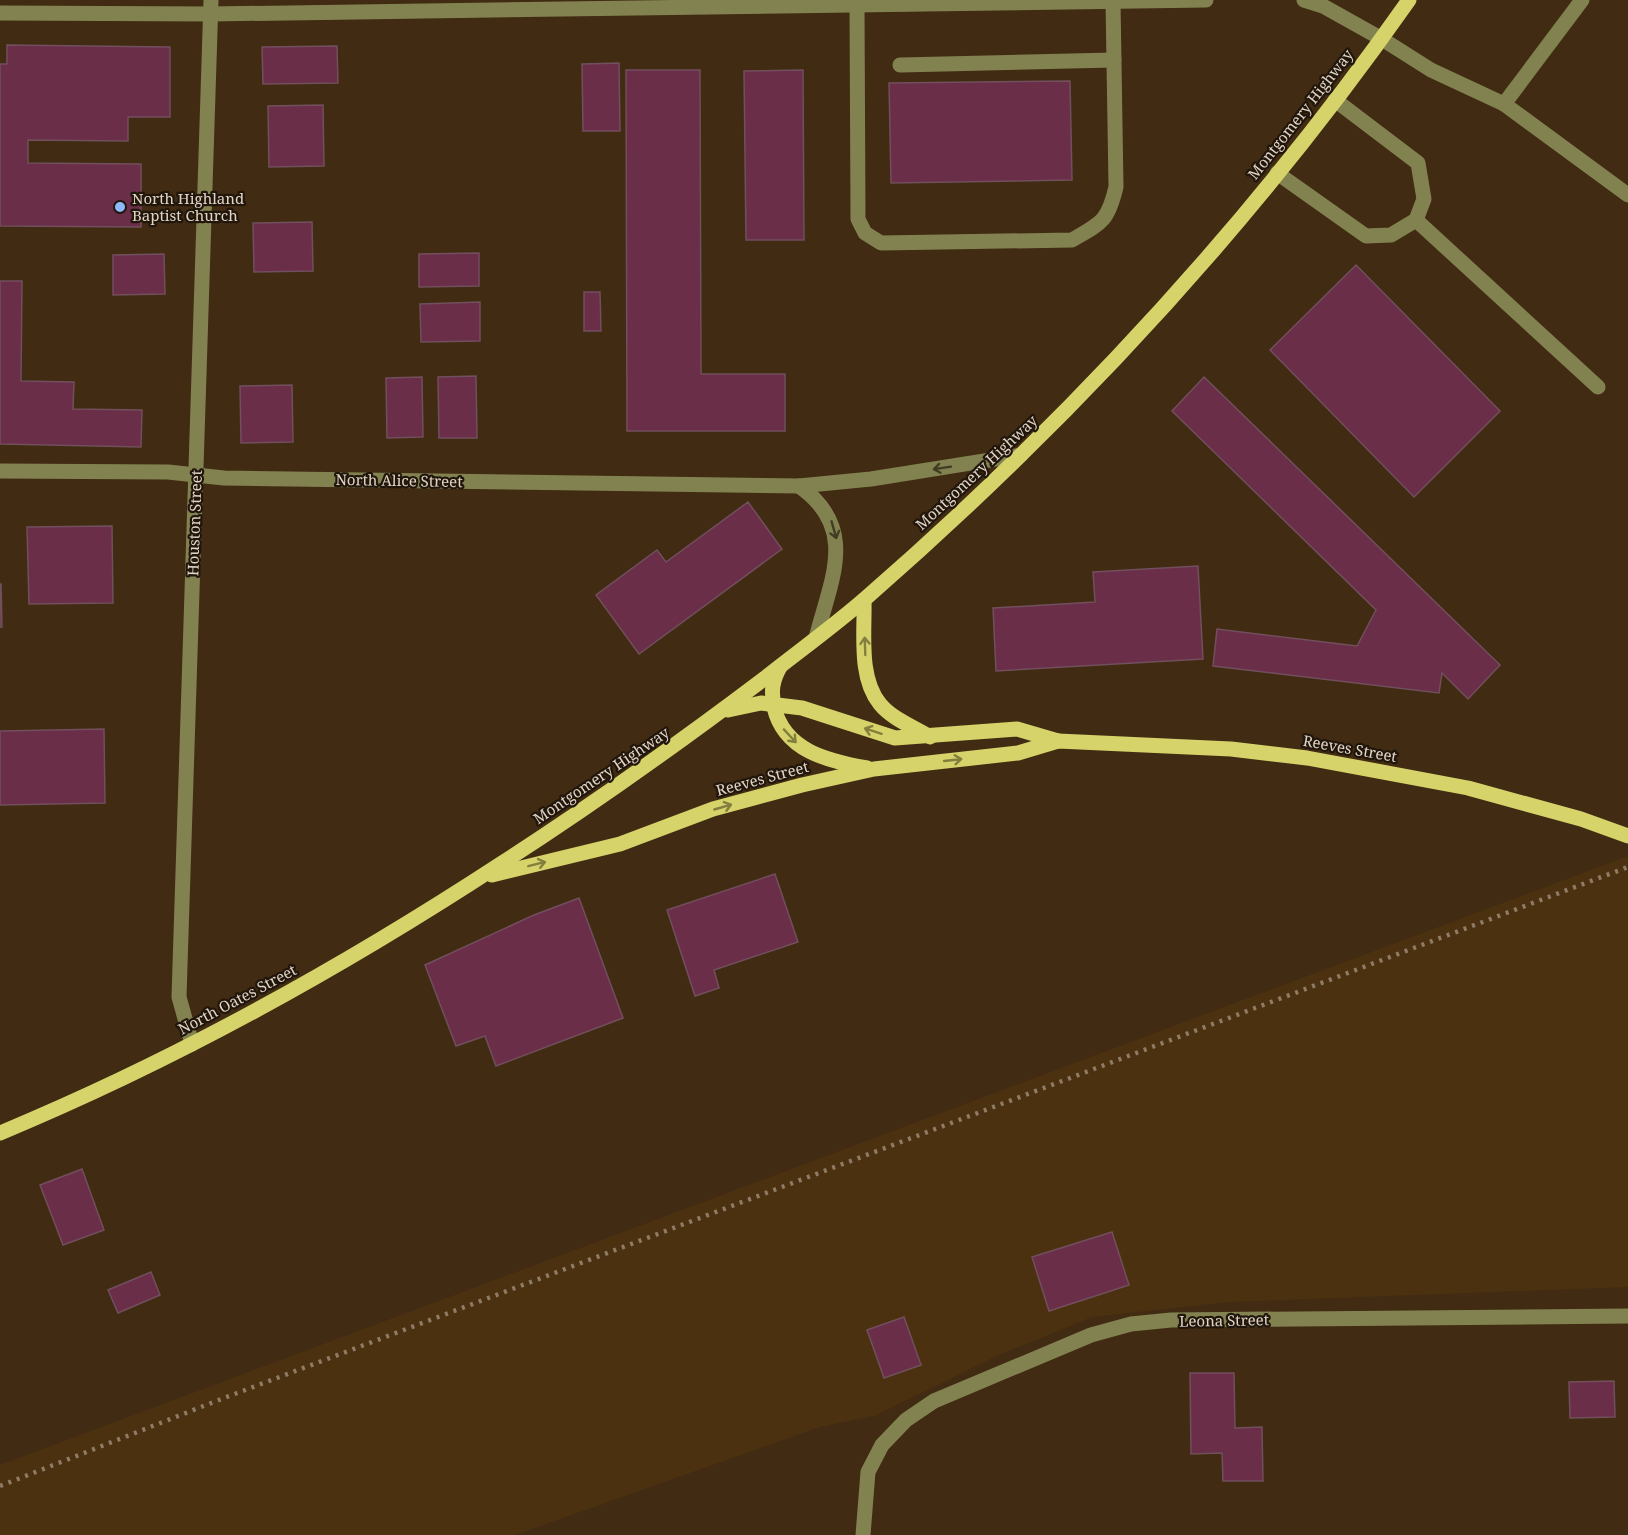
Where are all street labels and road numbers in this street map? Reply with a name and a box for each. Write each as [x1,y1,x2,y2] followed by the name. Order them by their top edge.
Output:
[1243,44,1357,183] street label: Montgomery Highway
[911,410,1042,534] street label: Montgomery Highway
[335,469,463,491] street label: North Alice Street
[182,470,206,576] street label: Houston Street
[529,722,673,828] street label: Montgomery Highway
[1301,730,1399,766] street label: Reeves Street
[713,756,811,800] street label: Reeves Street
[174,959,300,1039] street label: North Oates Street
[1179,1309,1269,1331] street label: Leona Street

